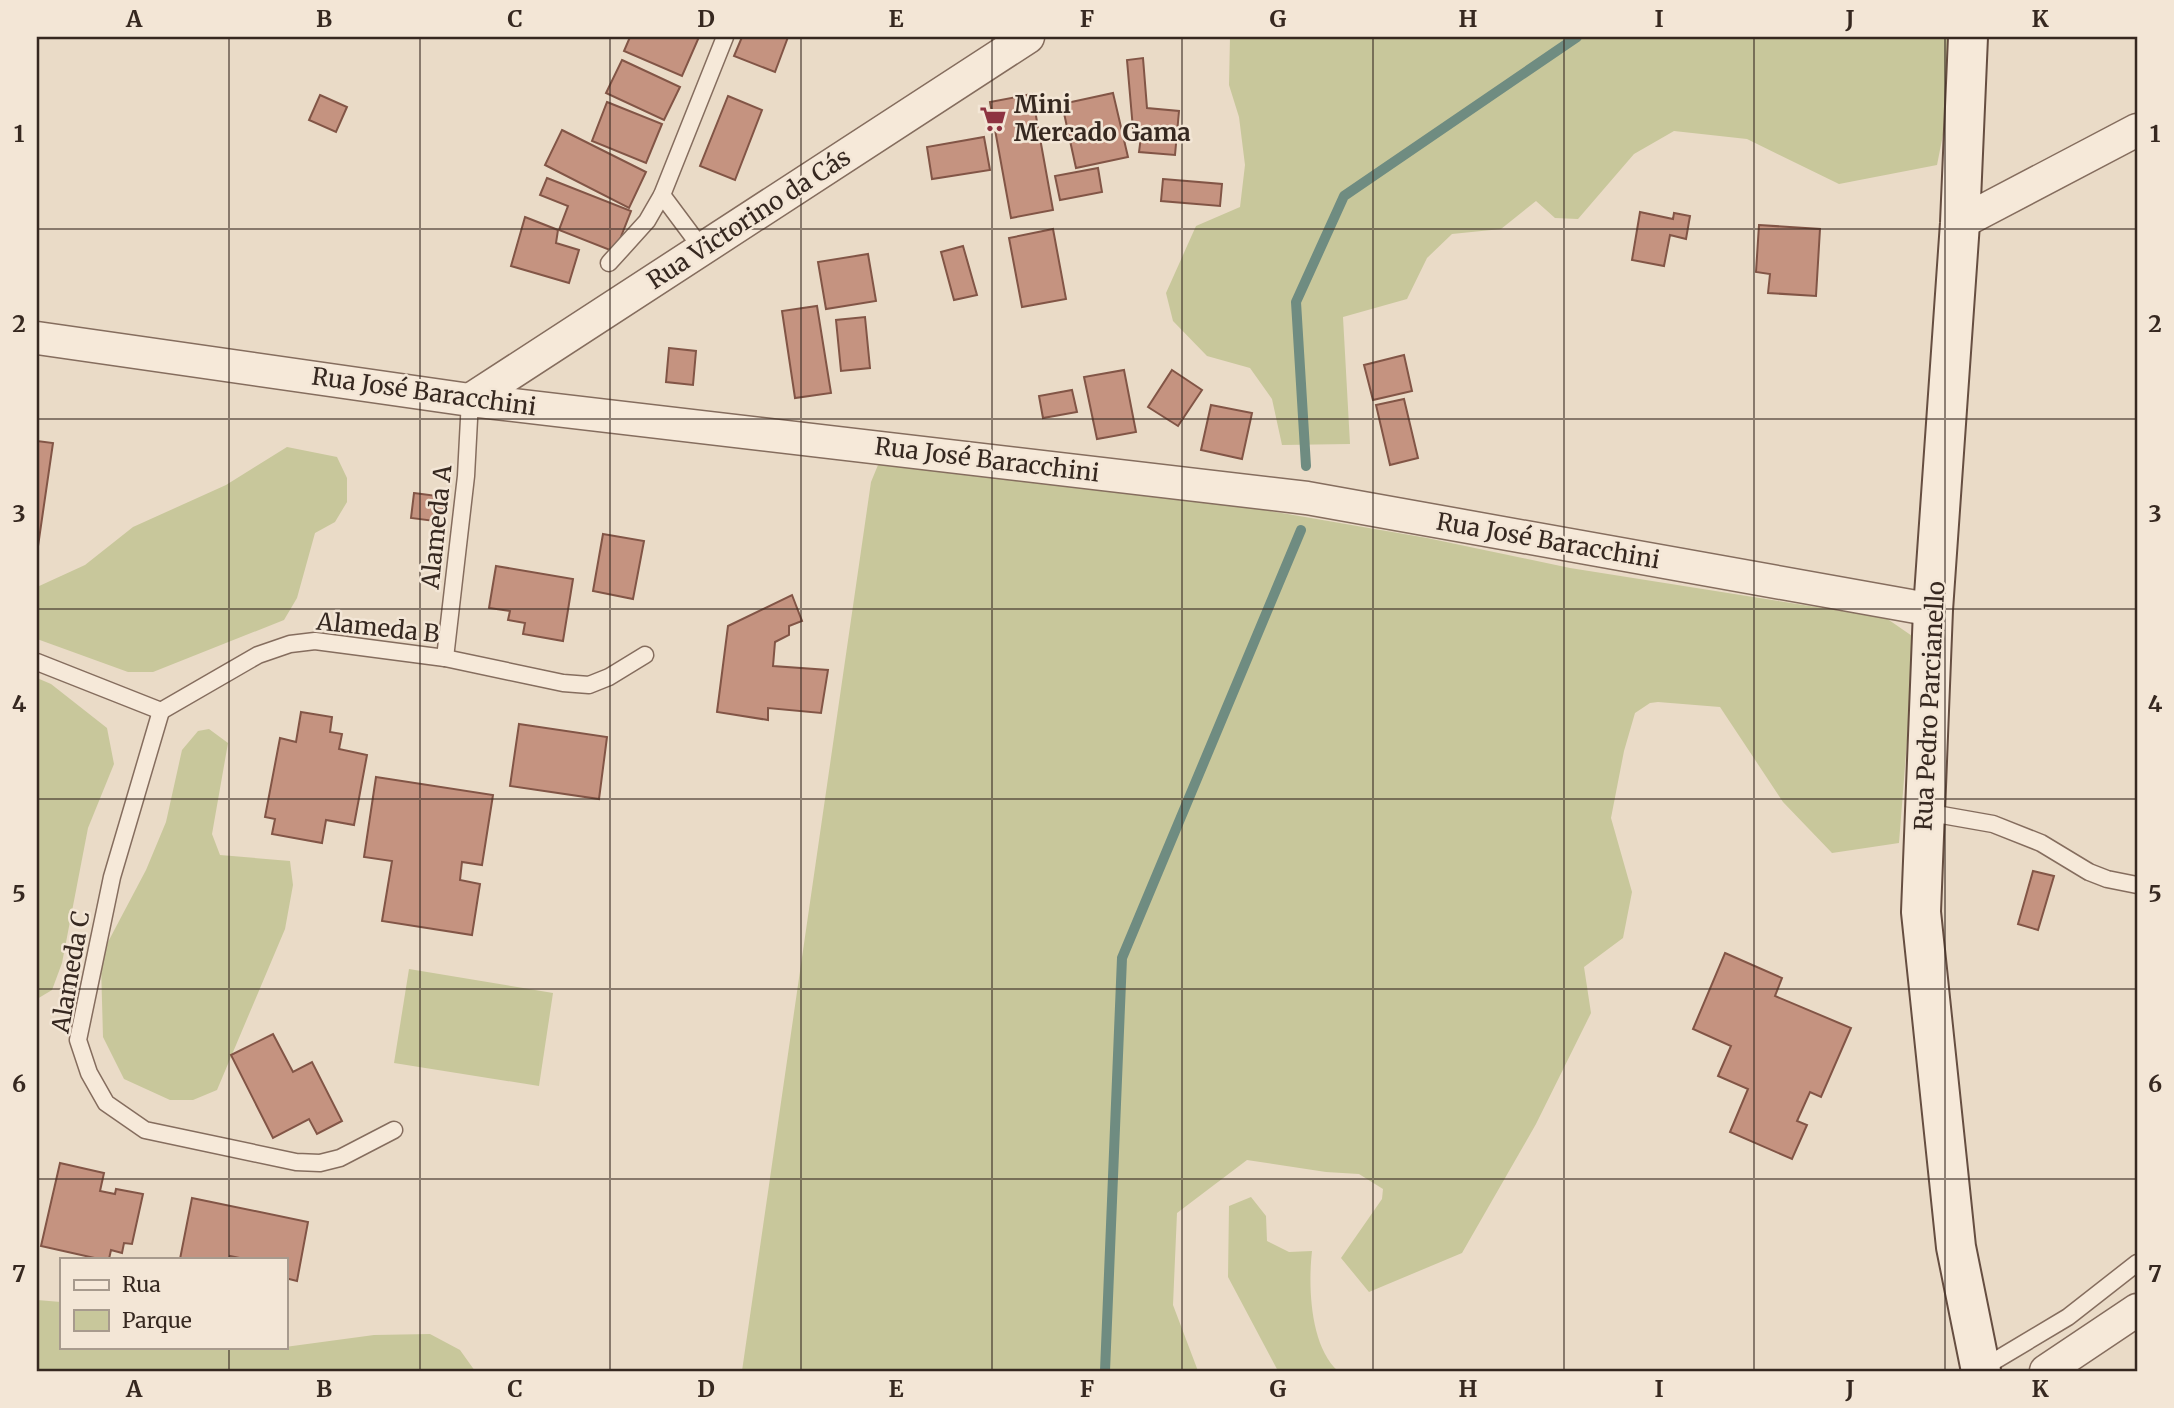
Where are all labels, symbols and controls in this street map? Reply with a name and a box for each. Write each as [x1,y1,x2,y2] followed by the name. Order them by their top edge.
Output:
[125,4,143,33] text: A
[316,4,332,33] text: B
[507,4,523,33] text: C
[697,4,715,33] text: D
[888,4,904,33] text: E
[1080,4,1094,33] text: F
[1270,4,1287,33] text: G
[1459,4,1478,33] text: H
[1654,4,1664,33] text: I
[1844,4,1855,33] text: J
[2031,4,2049,33] text: K
[1014,89,1191,148] place label: Mini Mercado Gama
[978,104,1008,134] supermarket icon: Mini Mercado Gama
[14,119,25,148] text: 1
[2150,119,2161,148] text: 1
[641,141,856,296] street label: Rua Victorino da Cás
[12,309,26,338] text: 2
[2148,309,2162,338] text: 2
[310,360,538,423] street label: Rua José Baracchini
[873,430,1101,489] street label: Rua José Baracchini
[414,462,459,591] street label: Alameda A
[12,499,26,528] text: 3
[2148,499,2162,528] text: 3
[1434,506,1662,575] street label: Rua José Baracchini
[1907,580,1952,832] street label: Rua Pedro Parcianello
[314,606,441,649] street label: Alameda B
[12,689,27,718] text: 4
[2148,689,2163,718] text: 4
[12,879,26,908] text: 5
[2148,879,2162,908] text: 5
[44,909,96,1036] street label: Alameda C
[12,1069,26,1098] text: 6
[2148,1069,2162,1098] text: 6
[60,1258,287,1348] legend
[12,1259,26,1288] text: 7
[2148,1259,2162,1288] text: 7
[122,1271,161,1298] text: Rua
[122,1307,192,1334] text: Parque
[125,1374,143,1403] text: A
[316,1374,332,1403] text: B
[507,1374,523,1403] text: C
[697,1374,715,1403] text: D
[888,1374,904,1403] text: E
[1080,1374,1094,1403] text: F
[1270,1374,1287,1403] text: G
[1459,1374,1478,1403] text: H
[1654,1374,1664,1403] text: I
[1844,1374,1855,1403] text: J
[2031,1374,2049,1403] text: K

